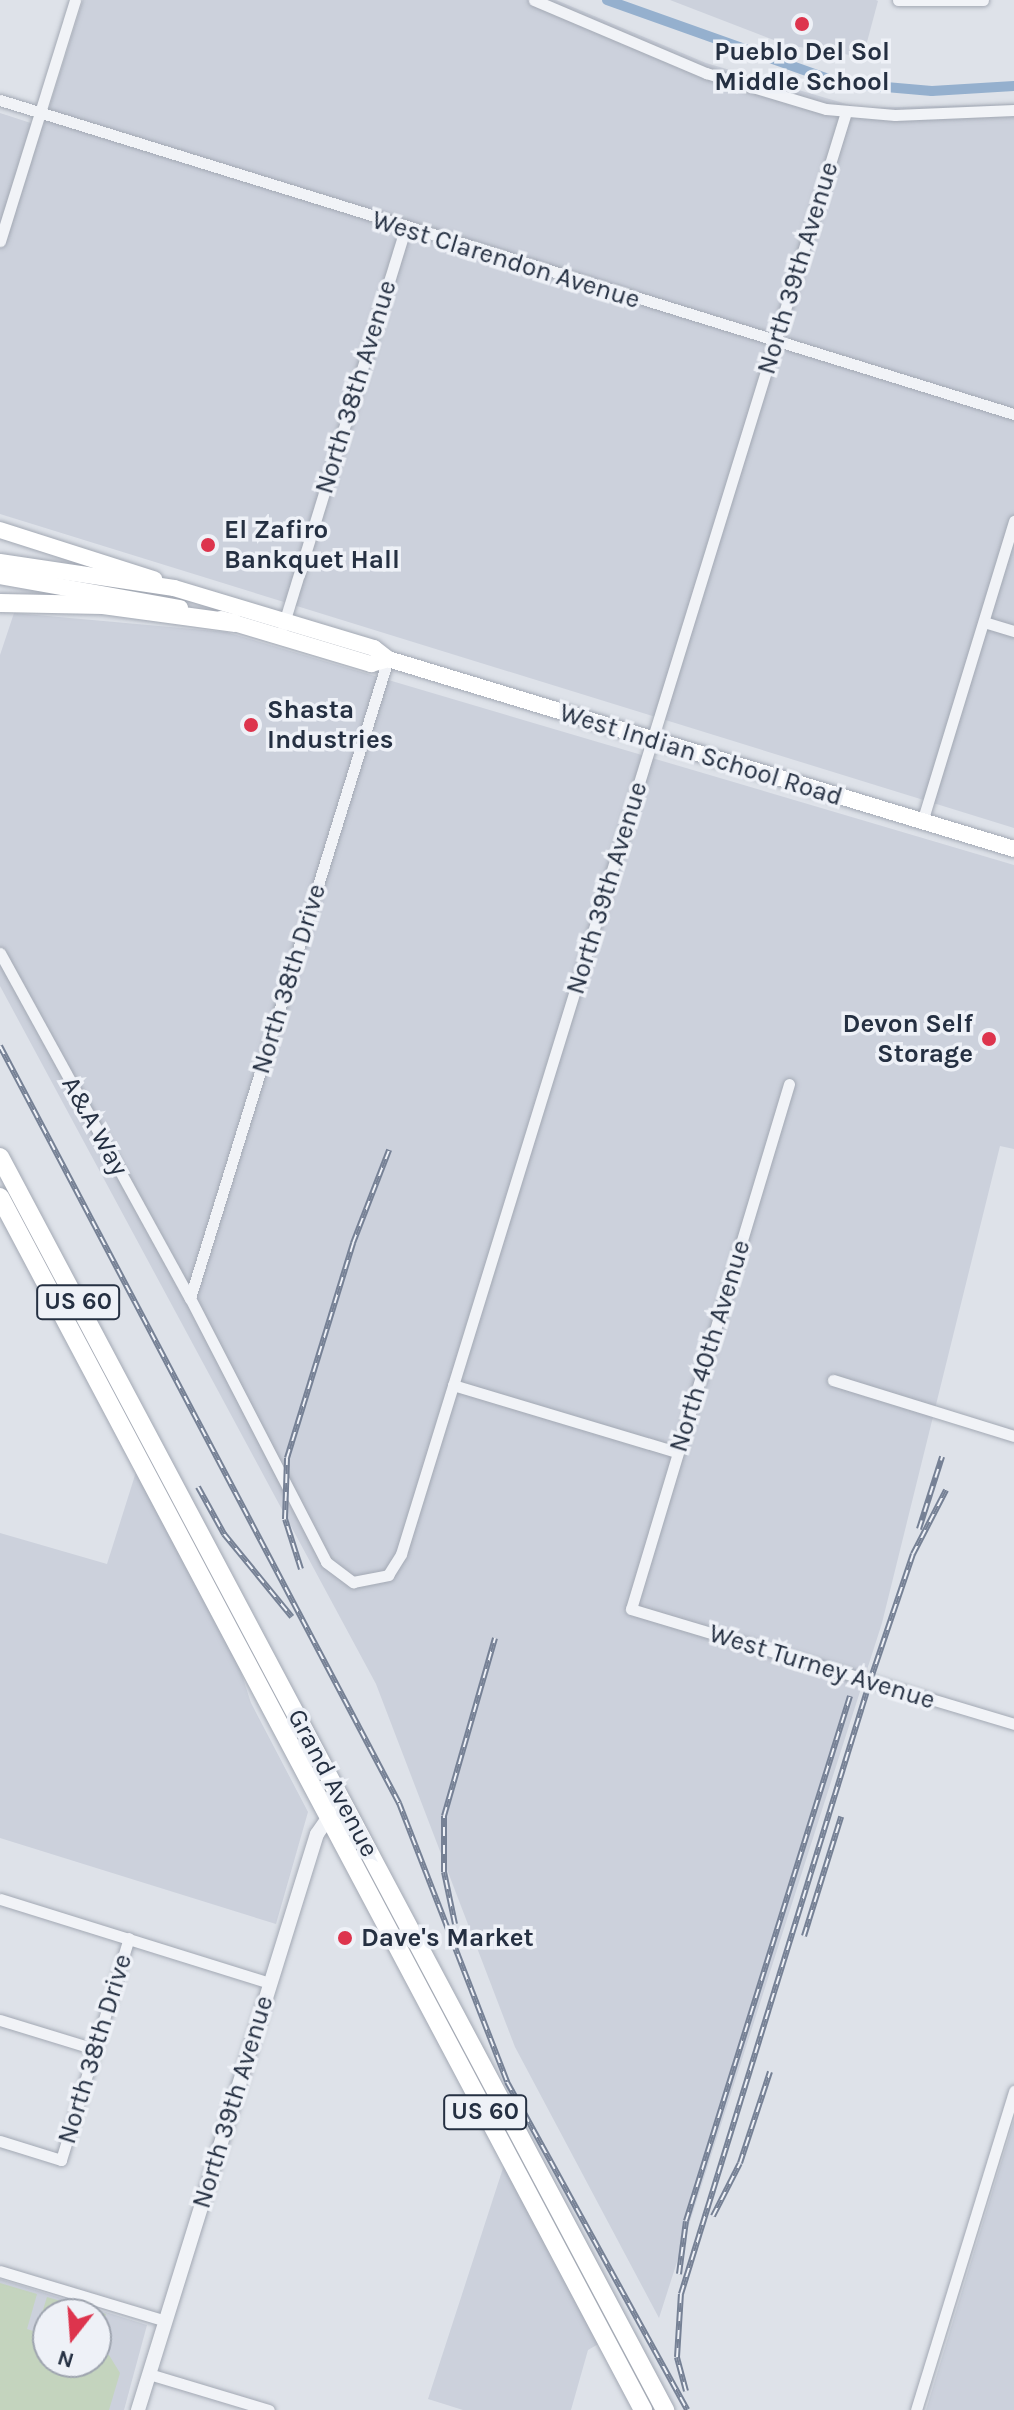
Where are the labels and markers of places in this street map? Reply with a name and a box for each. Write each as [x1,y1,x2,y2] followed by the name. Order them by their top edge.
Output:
[793,15,811,33] marker: Pueblo Del Sol Middle School
[714,36,890,98] place label: Pueblo Del Sol Middle School
[224,514,400,576] place label: El Zafiro Bankquet Hall
[199,536,217,554] marker: El Zafiro Bankquet Hall
[267,694,394,756] place label: Shasta Industries
[242,716,260,734] marker: Shasta Industries
[843,1008,973,1070] place label: Devon Self Storage
[980,1030,998,1048] marker: Devon Self Storage
[361,1922,534,1954] place label: Dave's Market
[336,1929,354,1947] marker: Dave's Market

